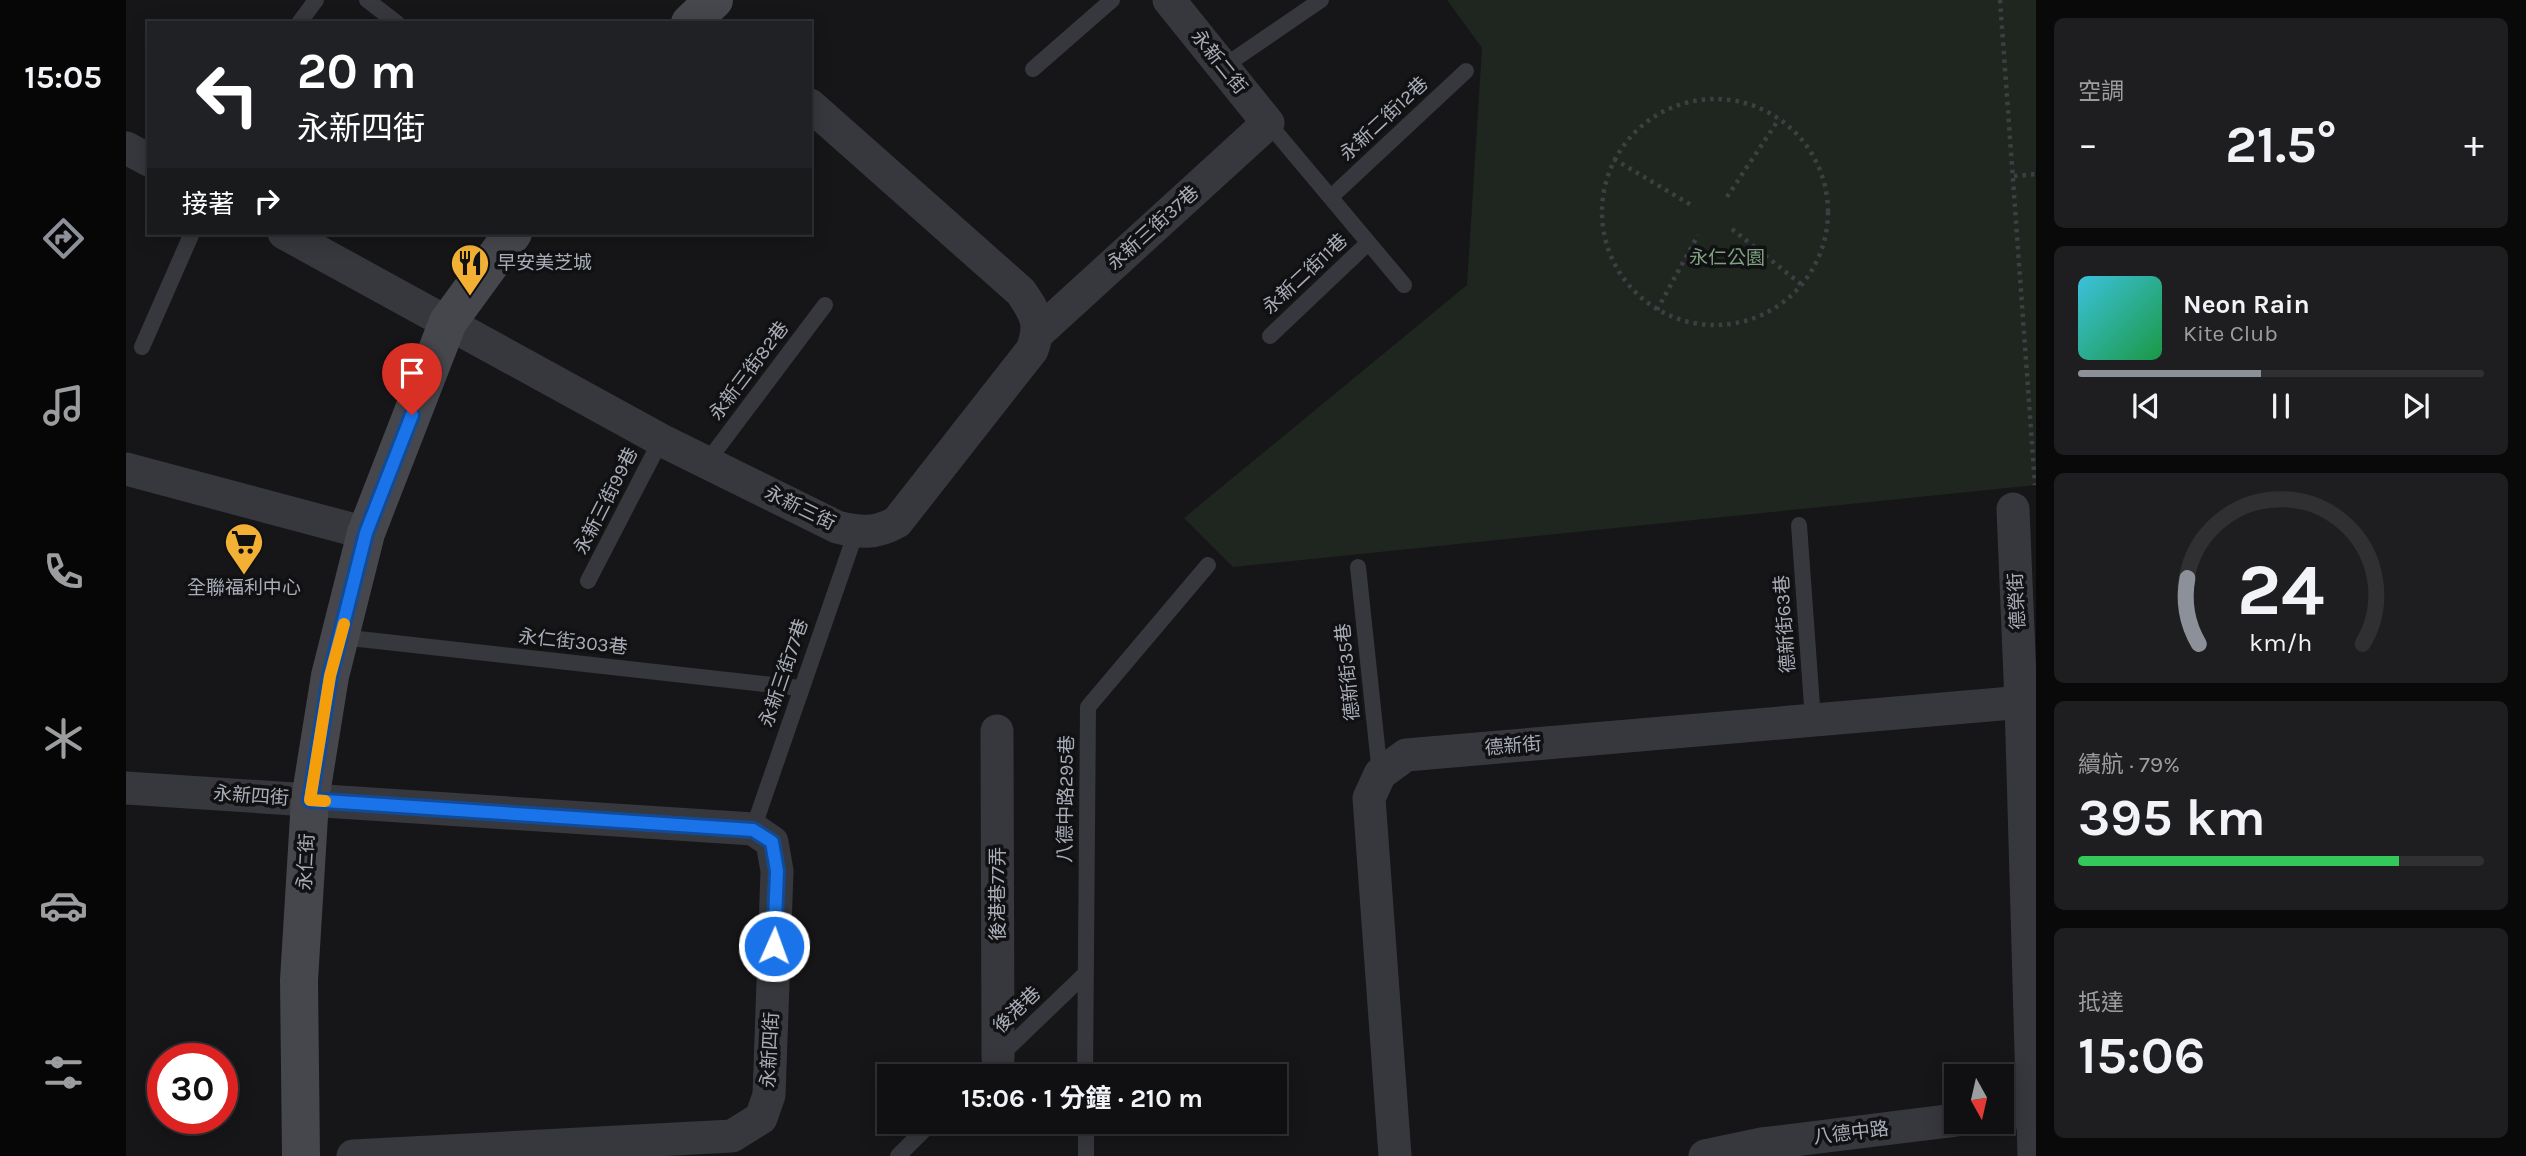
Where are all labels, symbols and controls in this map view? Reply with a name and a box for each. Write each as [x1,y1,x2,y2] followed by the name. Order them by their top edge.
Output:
[1187,26,1251,98] street label: 永新二街
[297,43,417,100] text: 20 m
[182,49,273,140] icon: left
[24,59,102,96] text: 15:05
[1335,73,1433,165] street label: 永新二街12巷
[2078,78,2124,105] text: 空調
[297,110,425,147] text: 永新四街
[2225,114,2337,175] text: 21.5°
[2078,122,2098,167] text: −
[2464,122,2484,167] text: +
[1103,181,1203,275] street label: 永新三街37巷
[248,182,286,220] icon: right
[182,189,234,220] text: 接著
[39,214,88,263] icon: directions
[1258,229,1352,319] street label: 永新二街11巷
[449,242,491,297] restaurant icon: 早安美芝城
[1689,247,1765,269] park label: 永仁公園
[497,252,592,274] place label: 早安美芝城
[2183,289,2310,320] text: Neon Rain
[705,317,793,425] street label: 永新三街82巷
[2183,320,2278,347] text: Kite Club
[382,343,442,415] pin
[393,354,431,392] icon: arrive
[39,381,88,430] icon: music
[2127,387,2165,425] icon: previous
[2262,387,2300,425] icon: pause
[2397,387,2435,425] icon: next
[570,444,642,558] street label: 永新三街99巷
[761,481,839,535] street label: 永新三街
[223,521,265,576] supermarket icon: 全聯福利中心
[39,547,88,596] icon: phone
[2237,547,2325,632] text: 24
[2005,572,2029,630] street label: 德榮街
[1771,574,1799,674] street label: 德新街63巷
[187,577,301,599] place label: 全聯福利中心
[755,616,813,730] street label: 永新三街77巷
[1332,622,1364,722] street label: 德新街35巷
[517,625,629,659] street label: 永仁街303巷
[2249,628,2313,657] text: km/h
[39,714,88,763] icon: climate
[1484,733,1542,759] street label: 德新街
[1054,735,1078,863] street label: 八德中路295巷
[2078,751,2180,778] text: 續航 · 79%
[212,782,290,810] street label: 永新四街
[2078,787,2266,848] text: 395 km
[294,833,318,891] street label: 永仁街
[987,847,1009,941] street label: 後港巷77弄
[39,881,88,930] icon: car
[737,909,811,983] position arrow
[989,982,1045,1038] street label: 後港巷
[2078,989,2124,1016] text: 抵達
[757,1011,783,1089] street label: 永新四街
[2078,1025,2205,1086] text: 15:06
[147,1043,238,1134] speed limit sign: 30
[39,1048,88,1097] icon: filters
[1944,1064,2014,1134] north arrow
[1944,1064,2014,1134] map controls
[961,1083,1203,1114] text: 15:06 · 1 分鐘 · 210 m
[1812,1117,1890,1149] street label: 八德中路

